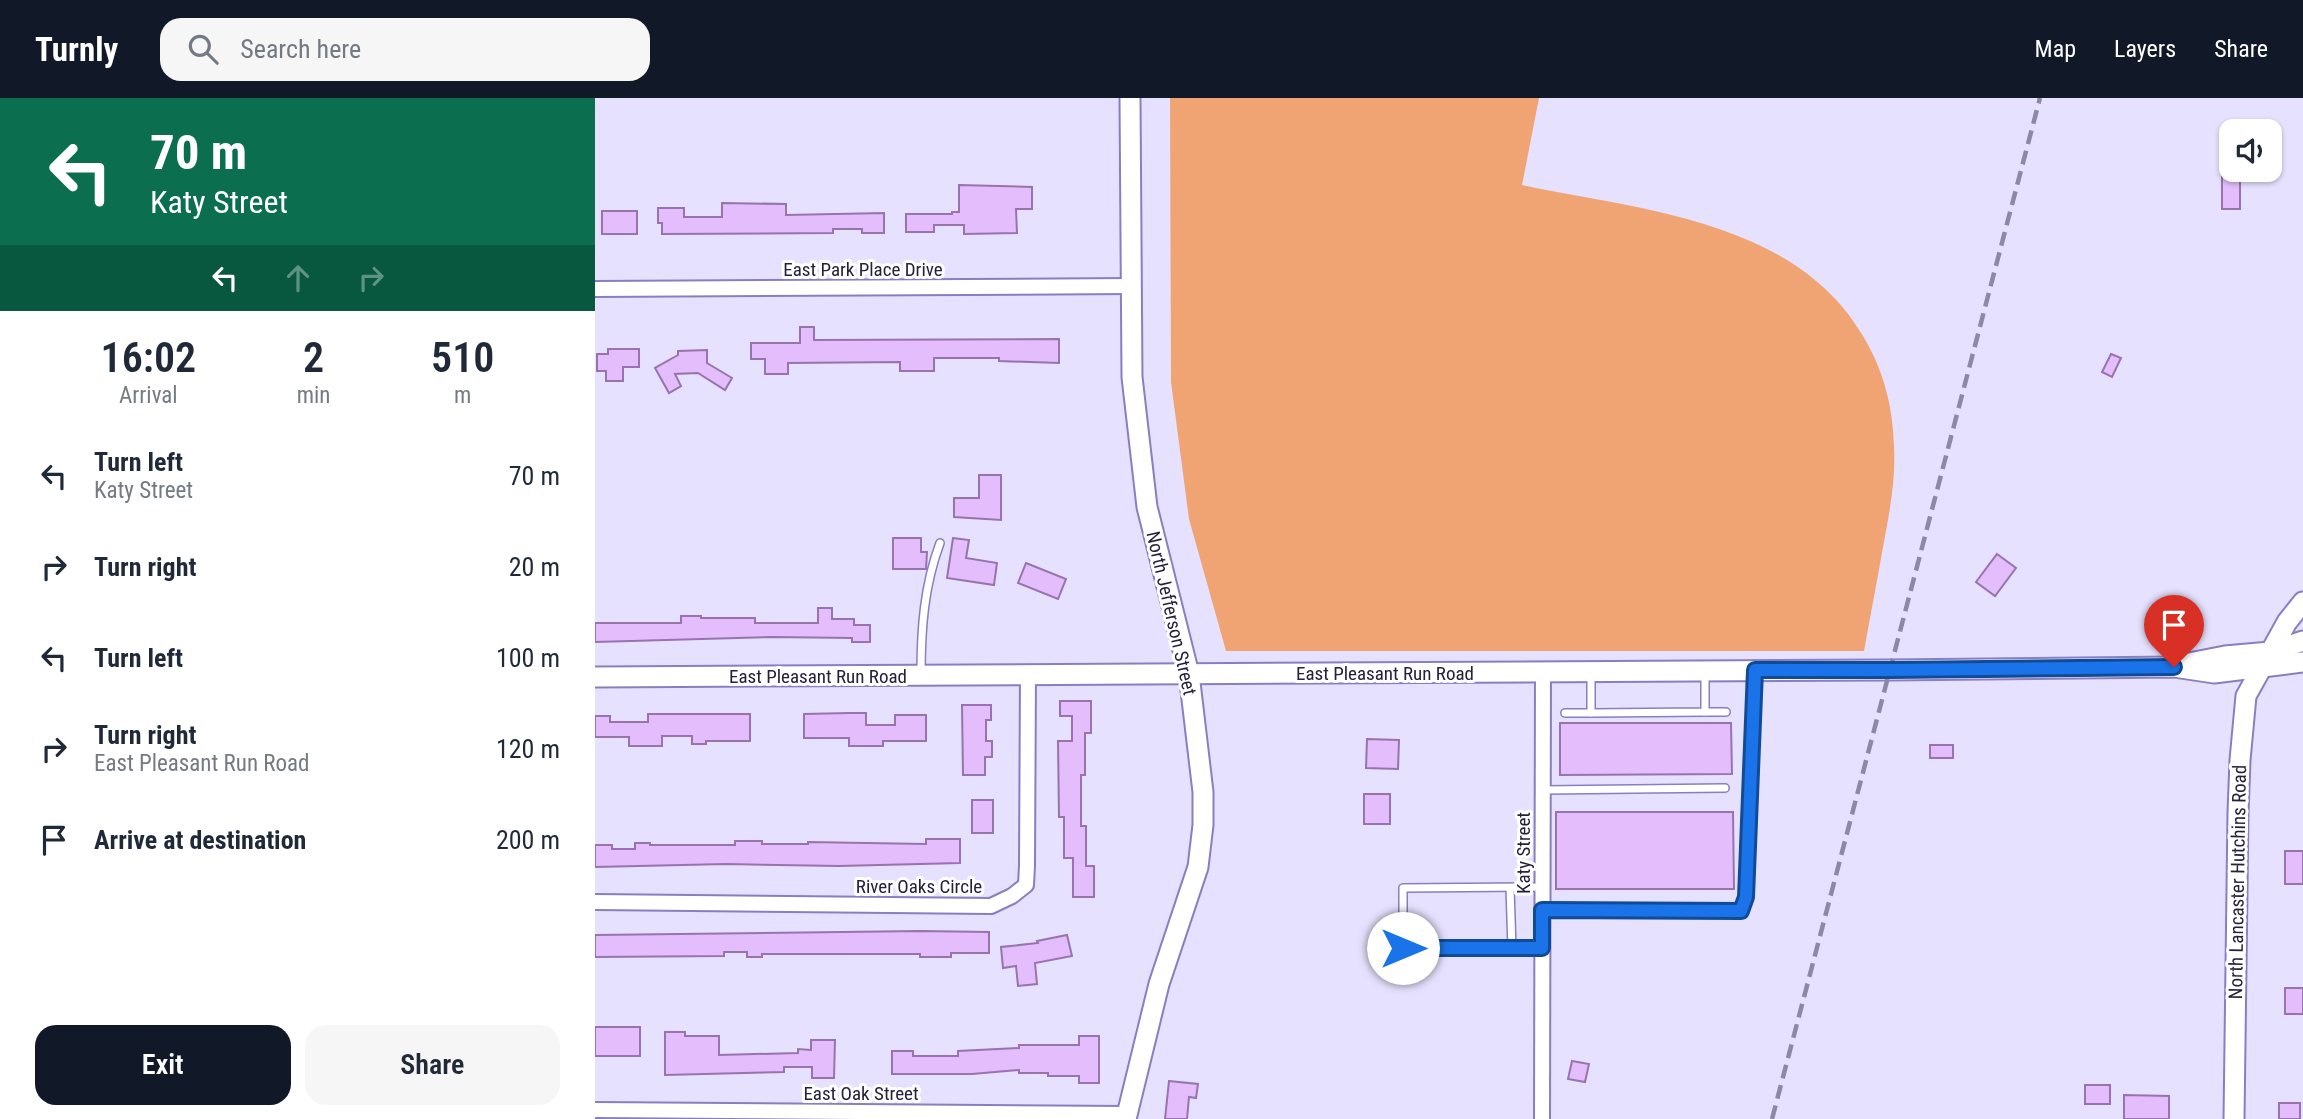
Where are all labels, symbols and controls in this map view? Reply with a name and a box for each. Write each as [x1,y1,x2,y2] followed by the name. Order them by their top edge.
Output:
[160,18,650,81] search box
[35,30,118,69] text: Turnly
[184,30,222,68] icon: search
[240,34,361,64] text: Search here
[2035,35,2076,63] text: Map
[2114,35,2176,63] text: Layers
[2214,35,2268,63] text: Share
[2219,119,2282,182] map controls
[2219,119,2282,182] button: sound
[150,124,247,181] text: 70 m
[35,126,126,217] icon: left
[150,183,288,221] text: Katy Street
[783,258,943,281] street label: East Park Place Drive
[206,259,244,297] icon: left
[279,259,317,297] icon: ahead
[352,259,390,297] icon: right
[101,333,196,382] text: 16:02
[303,333,324,382] text: 2
[431,333,494,382] text: 510
[119,382,178,409] text: Arrival
[297,382,330,409] text: min
[454,382,471,409] text: m
[94,447,183,477] text: Turn left
[35,457,73,495] icon: left
[509,461,560,491] text: 70 m
[94,477,193,504] text: Katy Street
[1141,529,1202,697] street label: North Jefferson Street
[35,548,73,586] icon: right
[94,552,196,582] text: Turn right
[509,552,560,582] text: 20 m
[2144,595,2204,667] pin
[2155,606,2193,644] icon: arrive
[35,639,73,677] icon: left
[94,643,183,673] text: Turn left
[496,643,560,673] text: 100 m
[1296,662,1474,685] street label: East Pleasant Run Road
[729,665,907,688] street label: East Pleasant Run Road
[94,720,196,750] text: Turn right
[35,730,73,768] icon: right
[496,734,560,764] text: 120 m
[94,750,310,777] text: East Pleasant Run Road
[2224,765,2251,999] street label: North Lancaster Hutchins Road
[1512,812,1535,894] street label: Katy Street
[35,821,73,859] icon: arrive
[94,825,306,855] text: Arrive at destination
[496,825,560,855] text: 200 m
[856,875,982,898] street label: River Oaks Circle
[1366,911,1440,985] position arrow
[35,1025,291,1105] button: Exit
[305,1025,560,1105] button: Share
[803,1082,919,1105] street label: East Oak Street

